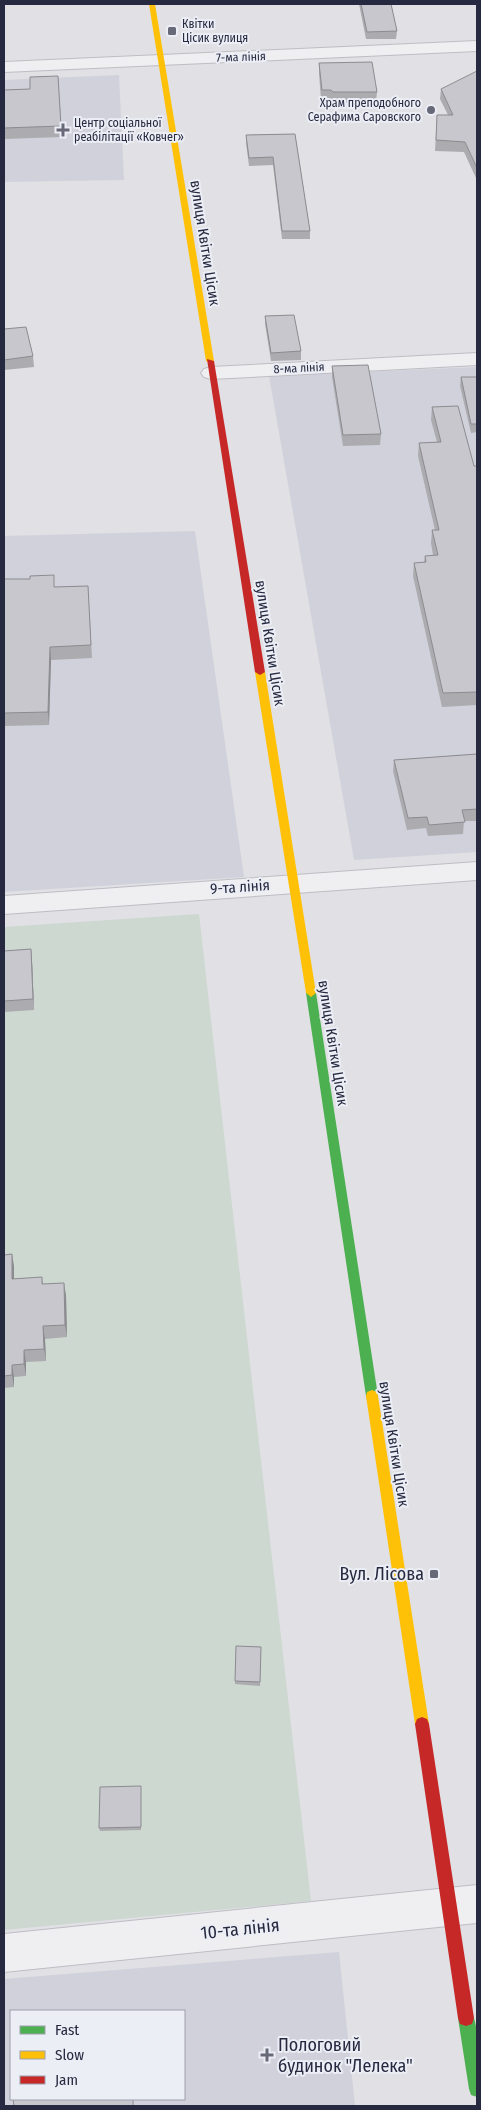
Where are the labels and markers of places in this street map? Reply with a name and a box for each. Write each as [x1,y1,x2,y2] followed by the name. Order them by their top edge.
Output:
[182,17,248,45] place label: Квітки Цісик вулиця
[166,25,178,37] marker: Квітки Цісик вулиця
[308,96,421,124] place label: Храм преподобного Серафима Саровского
[425,104,437,116] marker: Храм преподобного Серафима Саровского
[74,116,184,144] place label: Центр соціальної реабілітації «Ковчег»
[56,123,70,137] marker: Центр соціальної реабілітації «Ковчег»
[339,1563,424,1585] place label: Вул. Лісова
[428,1568,440,1580] marker: Вул. Лісова
[278,2034,413,2077] place label: Пологовий будинок "Лелека"
[260,2048,274,2062] marker: Пологовий будинок "Лелека"

